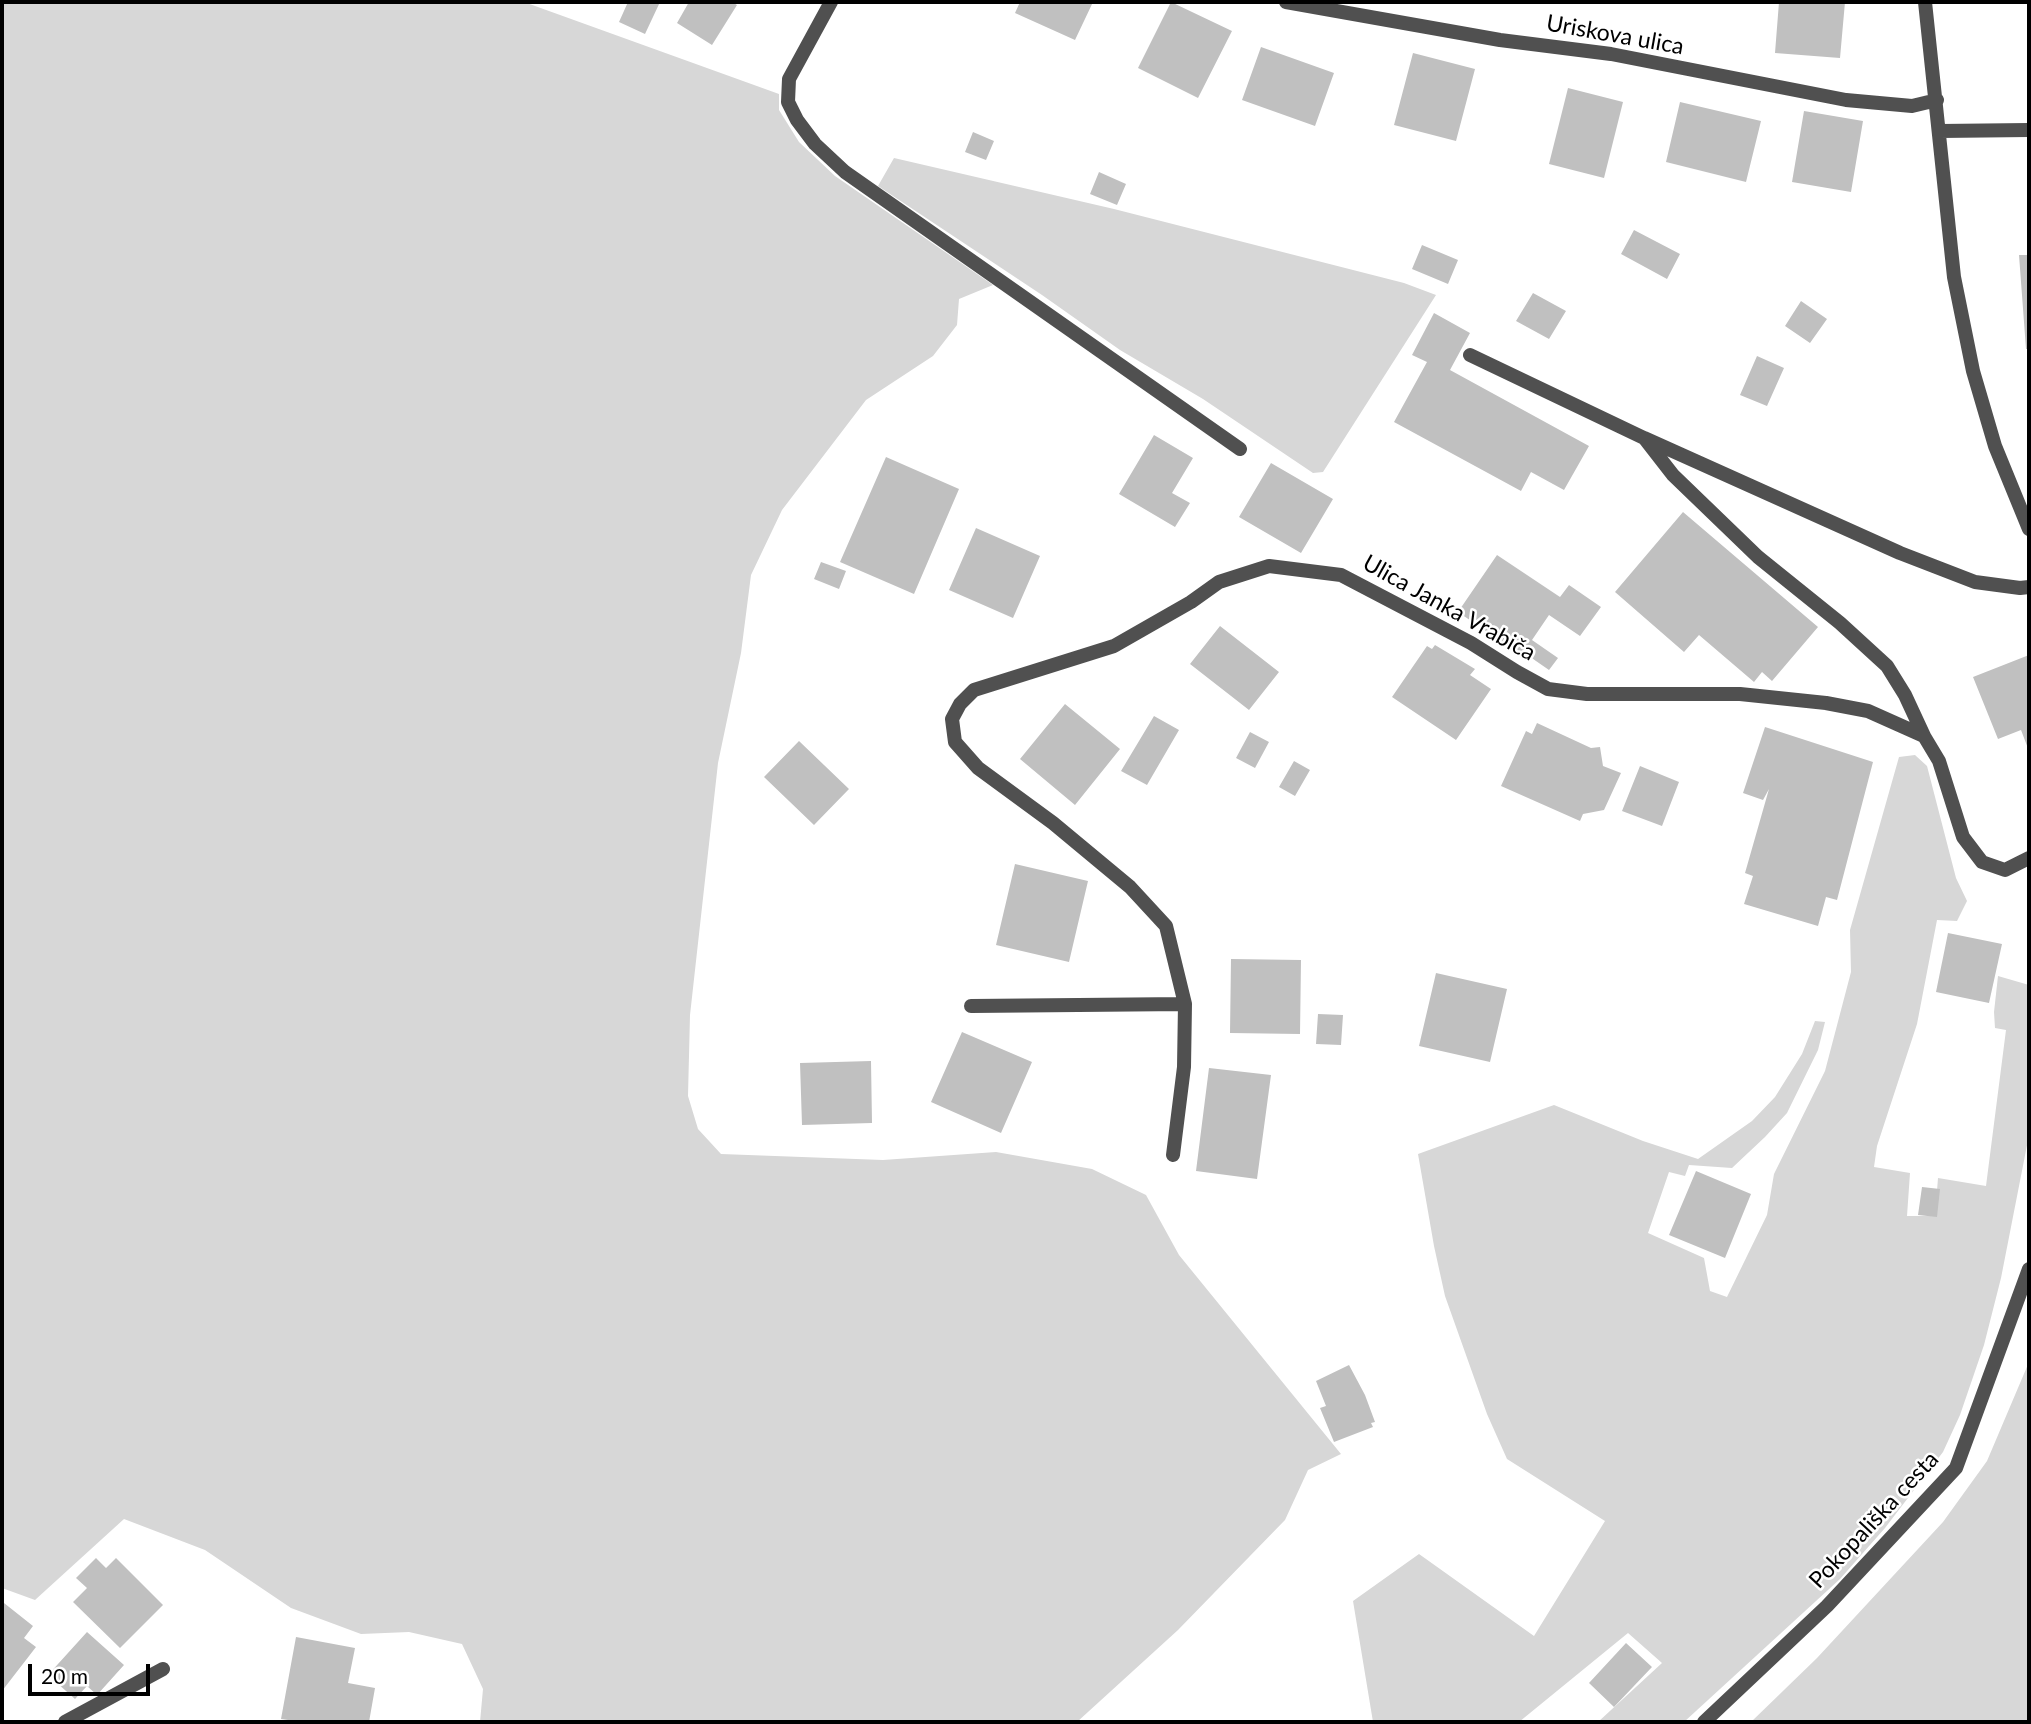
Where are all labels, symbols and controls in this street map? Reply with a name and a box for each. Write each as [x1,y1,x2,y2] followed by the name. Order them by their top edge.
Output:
[1544,9,1686,61] street label: Uriskova ulica
[1358,549,1540,667] street label: Ulica Janka Vrabiča
[1804,1446,1944,1594] street label: Pokopališka cesta
[32,1650,154,1694] scale bar
[41,1663,88,1688] text: 20 m

